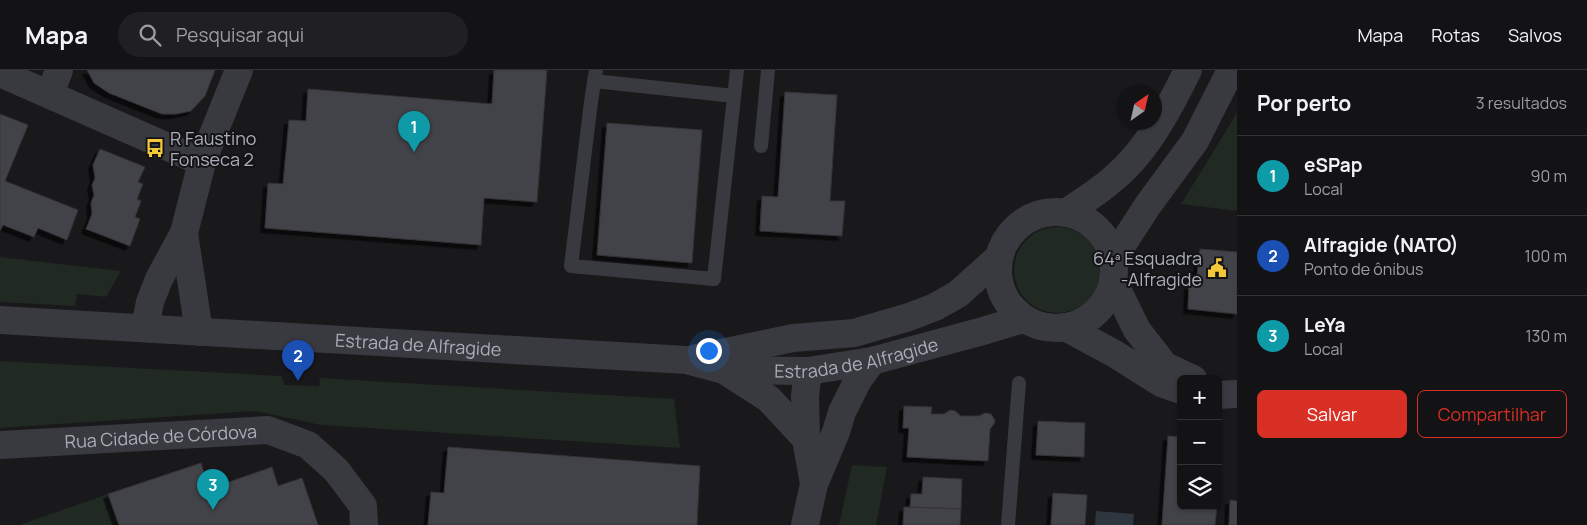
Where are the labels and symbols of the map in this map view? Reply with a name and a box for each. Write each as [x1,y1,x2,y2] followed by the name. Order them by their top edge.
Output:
[1117,85,1162,130] north arrow
[398,111,430,152] pin: 1
[170,126,257,171] place label: R Faustino Fonseca 2
[144,137,166,159] bus stop icon: R Faustino Fonseca 2
[1093,246,1202,291] place label: 64ª Esquadra -Alfragide
[1206,257,1228,279] public building icon: 64ª Esquadra -Alfragide
[335,328,502,361] street label: Estrada de Alfragide
[774,332,941,383] street label: Estrada de Alfragide
[696,338,722,364] your location
[282,340,314,381] pin: 2
[64,419,258,453] street label: Rua Cidade de Córdova
[197,469,229,510] pin: 3

